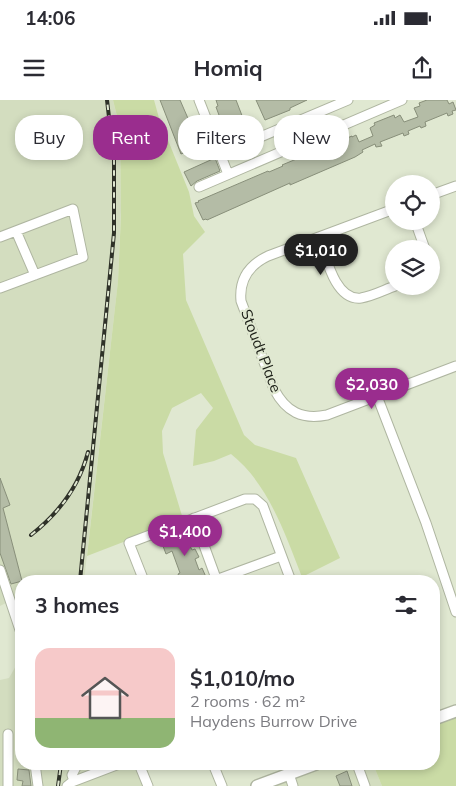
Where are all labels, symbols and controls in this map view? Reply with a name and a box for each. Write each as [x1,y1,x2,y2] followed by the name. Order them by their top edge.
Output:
[25,6,75,30] text: 14:06
[20,54,48,82] icon: menu
[193,54,263,82] text: Homiq
[408,54,436,82] icon: share
[15,115,83,160] chip: Buy
[93,115,168,160] chip: Rent
[178,115,264,160] chip: Filters
[274,115,349,160] chip: New
[385,175,440,295] map controls
[385,175,440,230] button: locate
[280,234,362,276] pin: $1,010
[295,240,347,260] text: $1,010
[385,240,440,295] button: layers
[237,306,286,395] street label: Stoudt Place
[331,368,413,410] pin: $2,030
[346,374,398,394] text: $2,030
[144,514,226,557] pin: $1,400
[159,521,211,541] text: $1,400
[392,591,420,619] icon: filters
[35,592,119,618] text: 3 homes
[190,665,295,691] text: $1,010/mo
[75,668,135,728] icon: home
[190,691,305,711] text: 2 rooms · 62 m²
[190,711,357,731] text: Haydens Burrow Drive

